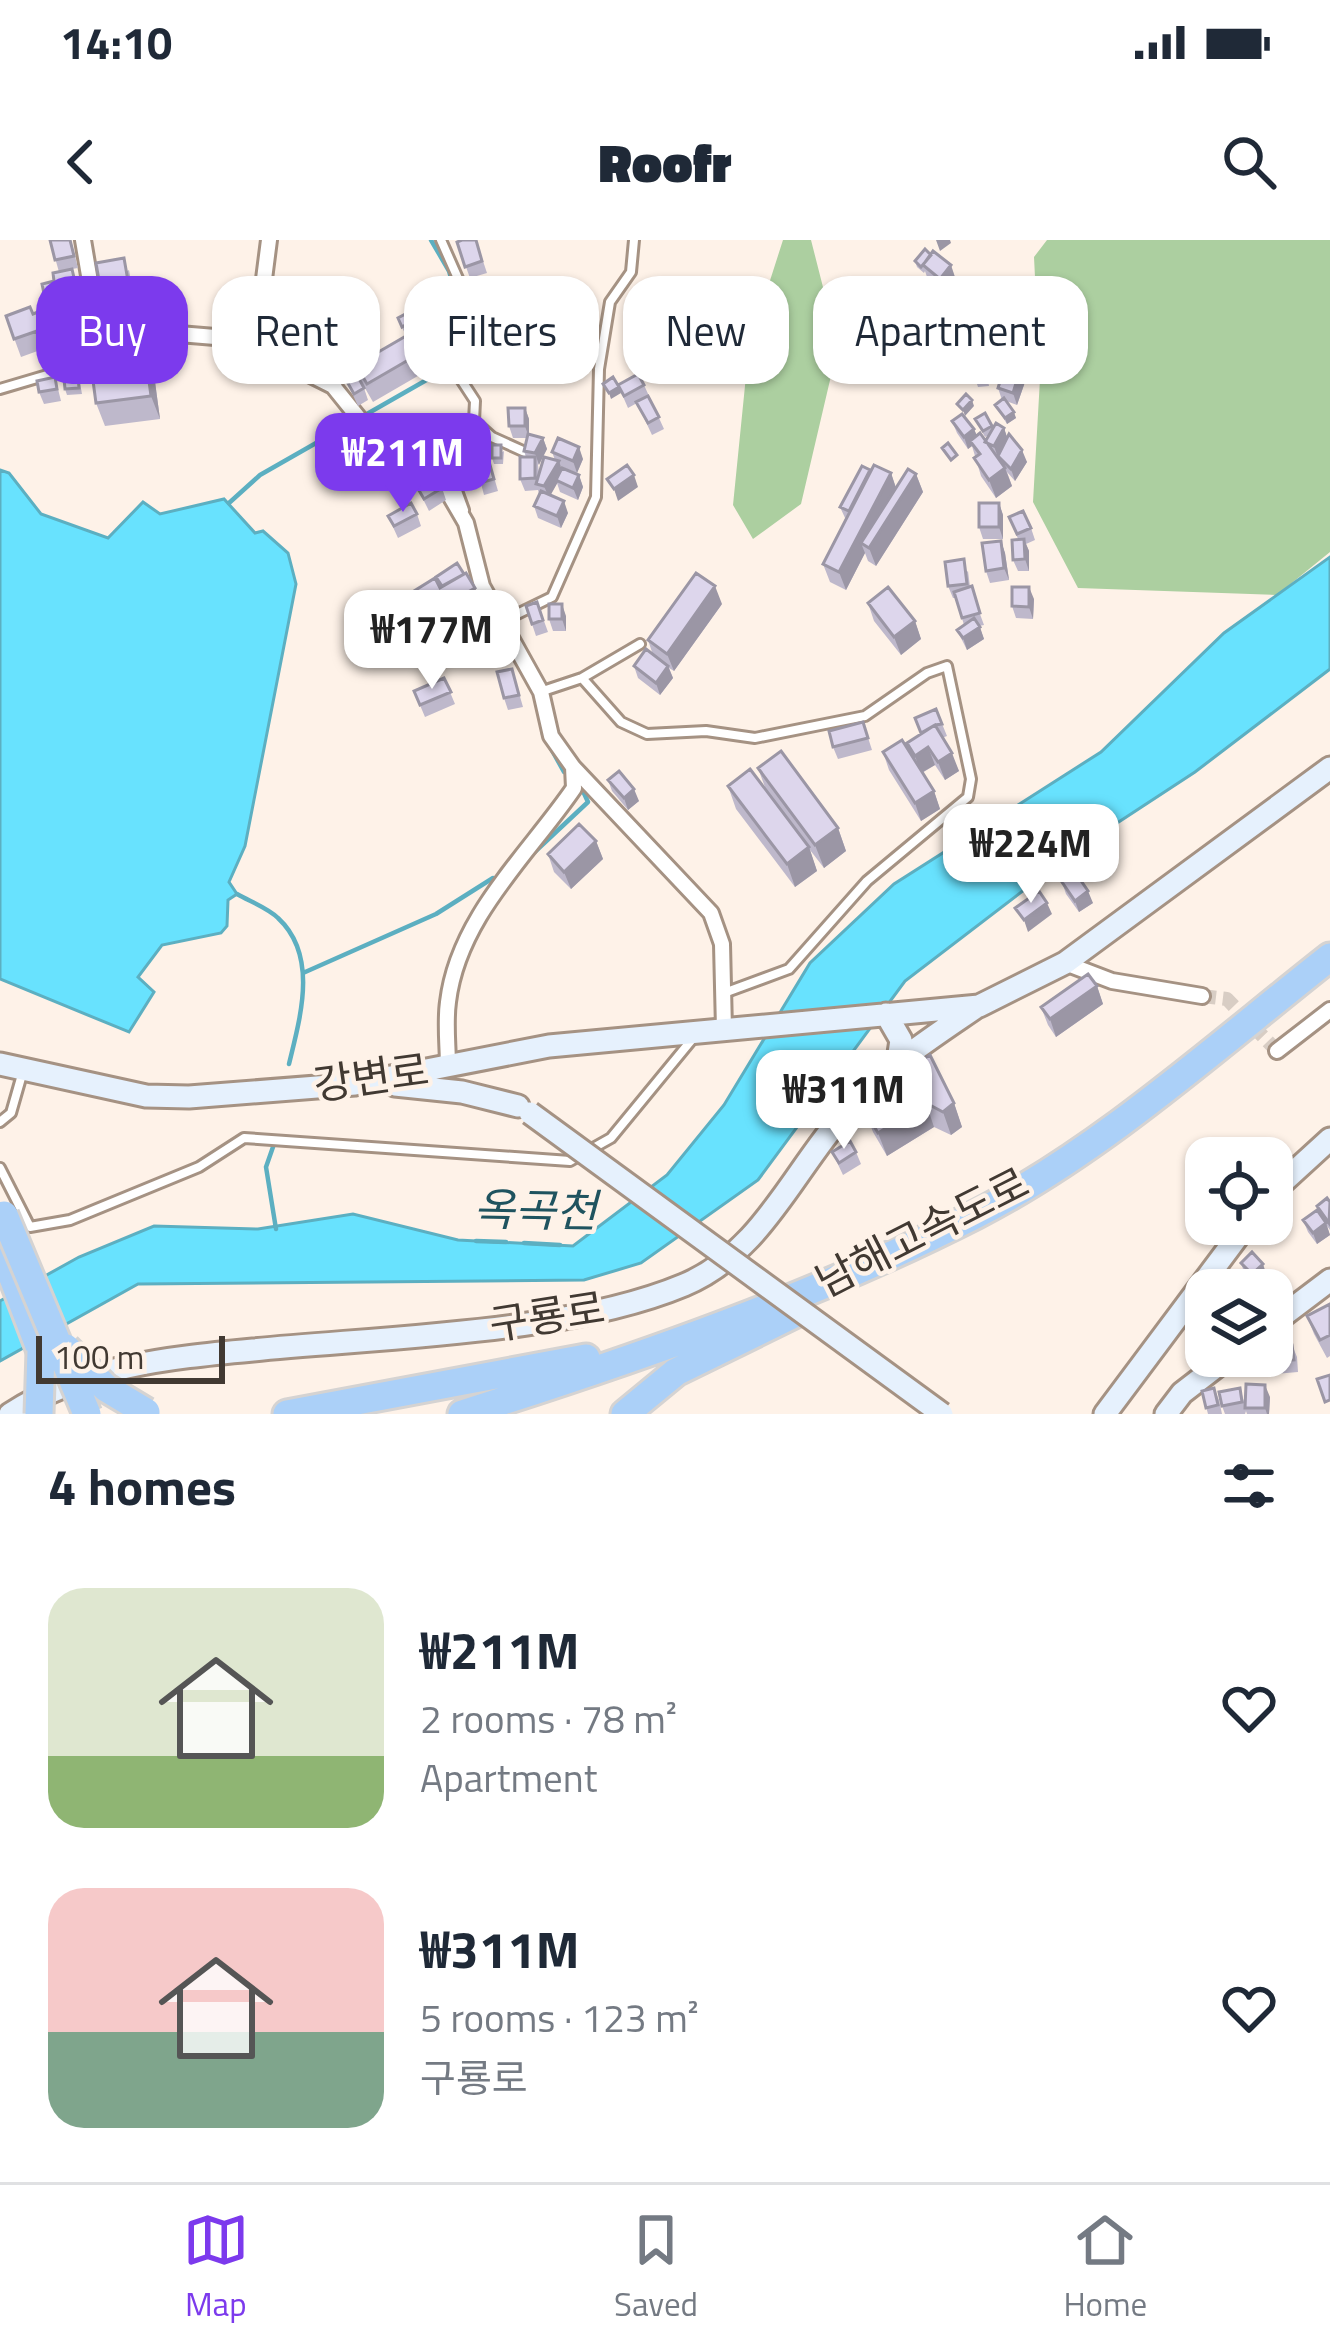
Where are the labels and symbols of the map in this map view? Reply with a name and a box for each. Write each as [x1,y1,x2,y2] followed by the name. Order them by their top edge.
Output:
[319,413,487,515] pin: ₩211M
[348,590,516,692] pin: ₩177M
[947,804,1115,906] pin: ₩224M
[309,1036,433,1116] street label: 강변로
[760,1050,928,1152] pin: ₩311M
[804,1150,1039,1312] street label: 남해고속도로
[472,1174,602,1244] water label: 옥곡천
[485,1274,609,1356] street label: 구룡로
[36,1330,225,1383] scale bar

